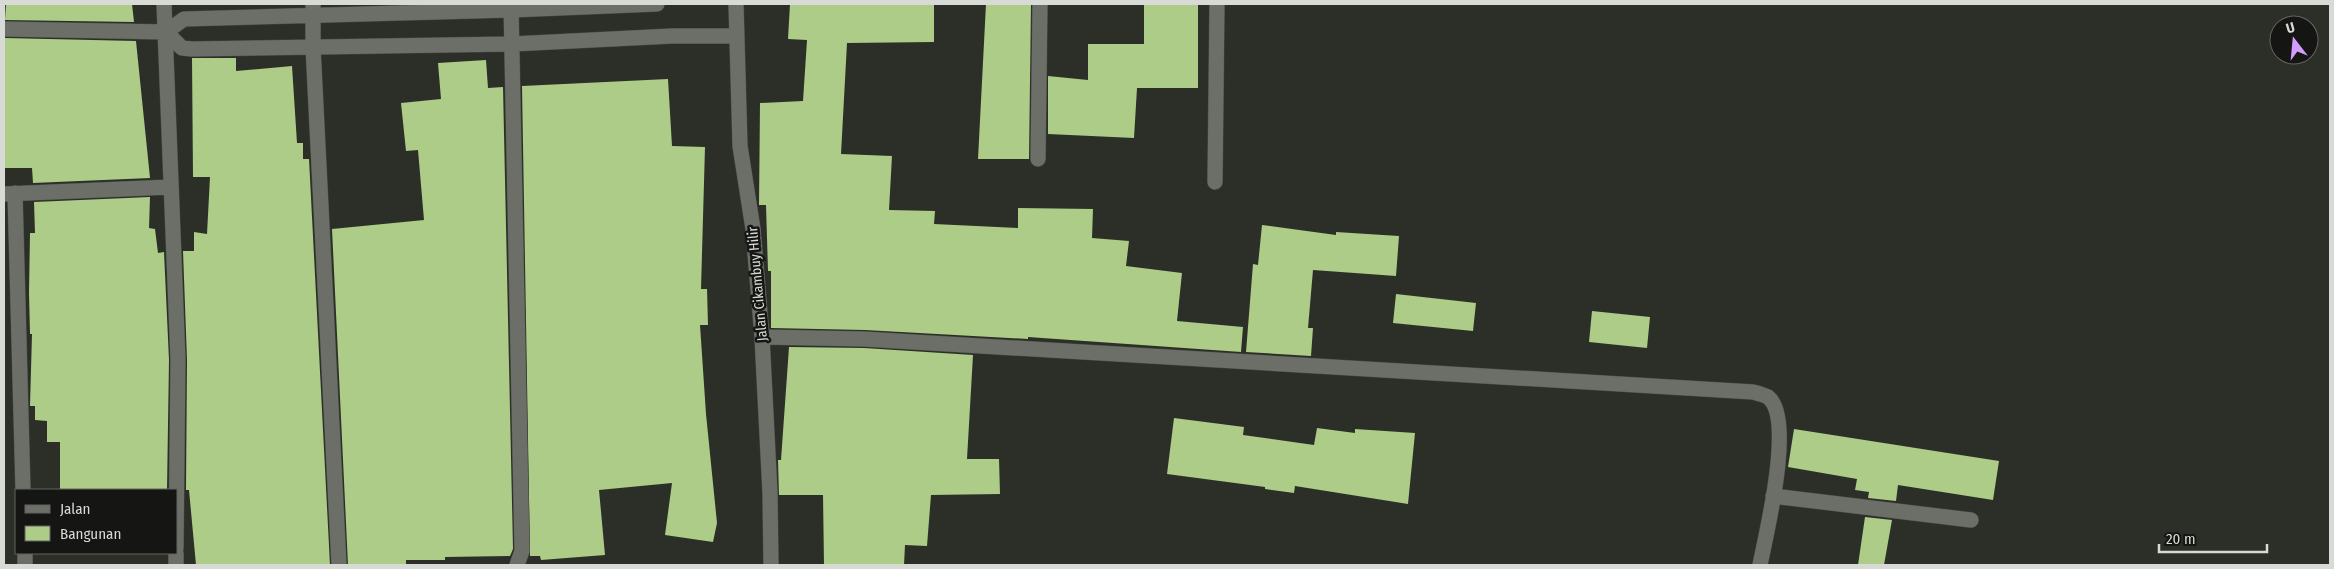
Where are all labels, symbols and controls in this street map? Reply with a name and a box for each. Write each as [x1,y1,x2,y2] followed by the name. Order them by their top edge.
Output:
[2269,15,2319,65] north arrow
[2284,19,2297,37] text: U
[744,226,771,342] street label: Jalan Cikambuy Hilir
[15,489,178,554] legend
[60,500,90,518] text: Jalan
[2159,522,2266,554] scale bar
[60,525,121,543] text: Bangunan
[2166,530,2196,548] text: 20 m

